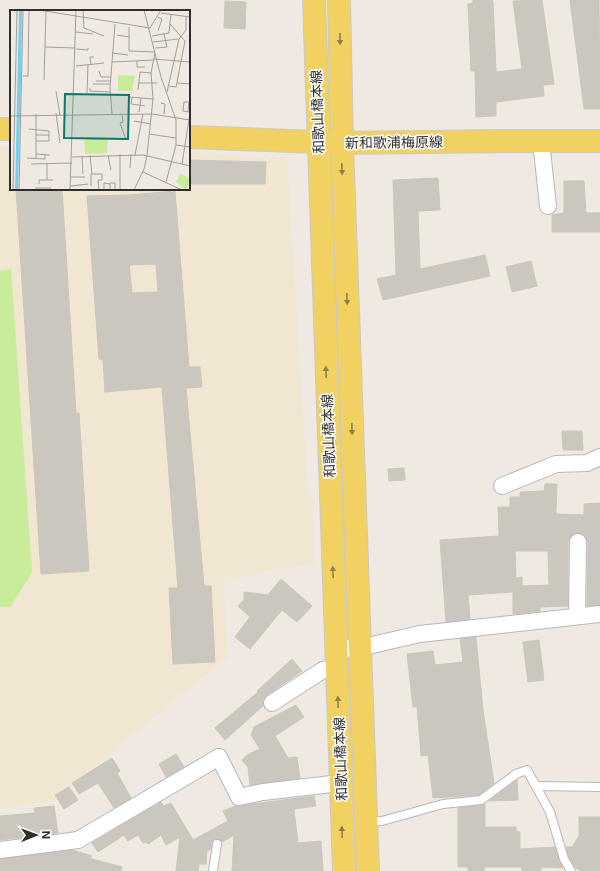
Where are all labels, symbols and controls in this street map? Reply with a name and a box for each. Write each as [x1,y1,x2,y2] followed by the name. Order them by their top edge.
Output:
[10,10,190,190] inset map
[337,33,343,46] one-way arrow
[307,70,327,154] street label: 和歌山橋本線
[345,133,443,151] street label: 新和歌浦梅原線
[339,163,346,175] one-way arrow
[344,293,350,306] one-way arrow
[323,365,329,378] one-way arrow
[318,394,338,478] street label: 和歌山橋本線
[348,423,355,435] one-way arrow
[330,565,336,578] one-way arrow
[335,695,341,708] one-way arrow
[330,717,350,801] street label: 和歌山橋本線
[16,815,56,855] north arrow
[339,825,345,838] one-way arrow
[39,831,53,839] text: N

